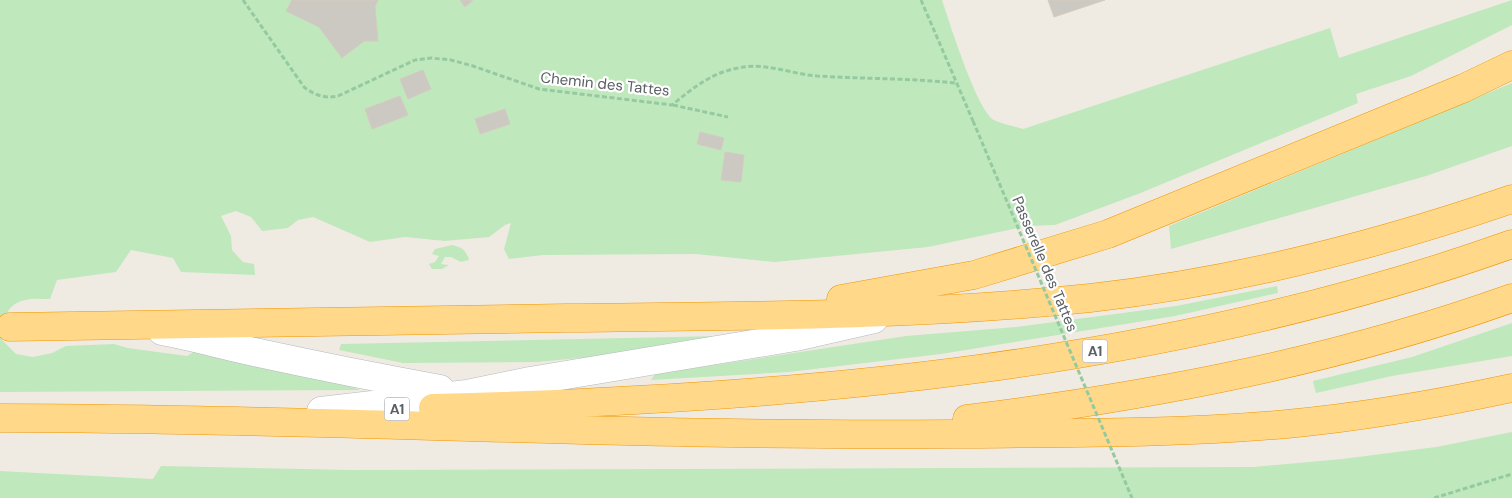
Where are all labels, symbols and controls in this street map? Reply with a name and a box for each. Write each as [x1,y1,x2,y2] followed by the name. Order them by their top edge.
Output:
[539,67,671,101] street label: Chemin des Tattes
[1007,193,1083,335] street label: Passerelle des Tattes
[1082,340,1108,362] road number: A1
[384,398,410,420] road number: A1

